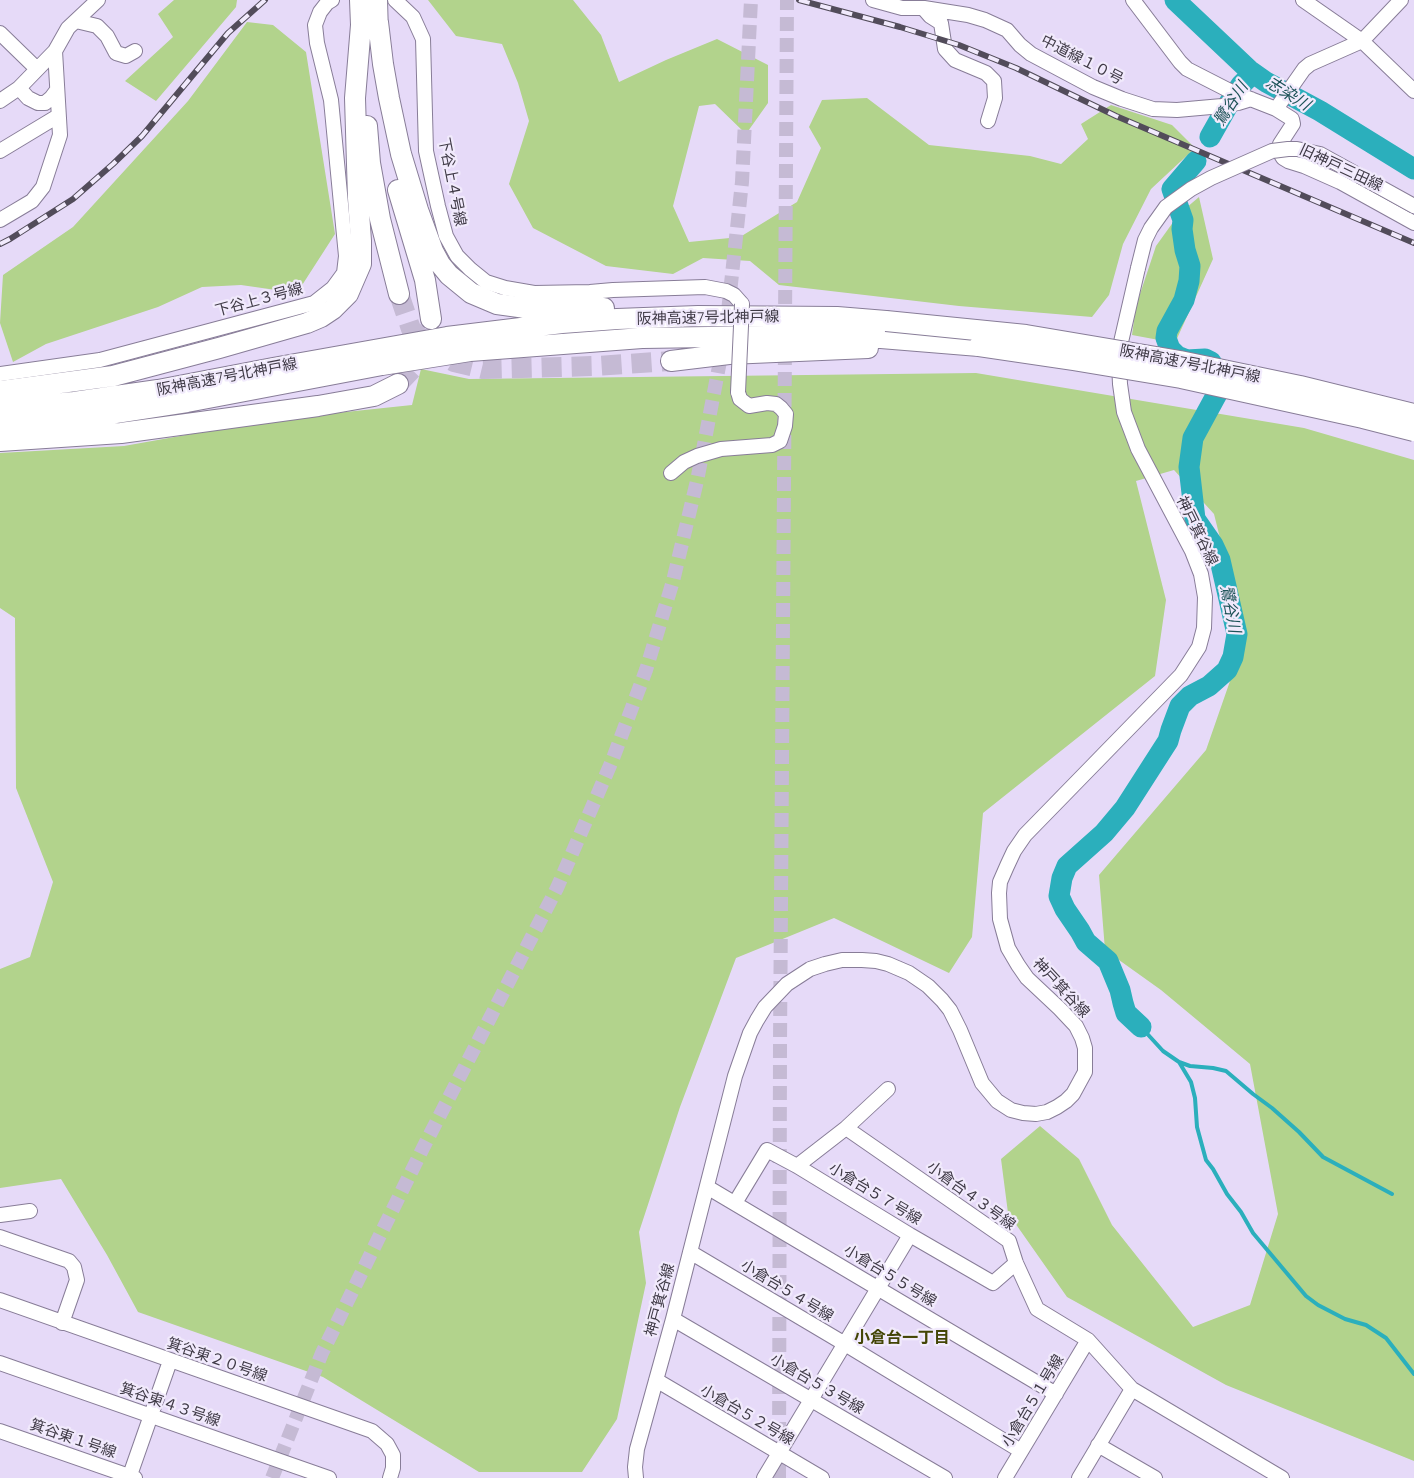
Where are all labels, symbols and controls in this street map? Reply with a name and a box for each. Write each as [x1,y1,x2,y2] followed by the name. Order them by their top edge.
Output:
[1038,32,1126,88] street label: 中道線１０号
[1263,73,1313,115] water label: 志染川
[1210,79,1252,129] water label: 鷺谷川
[435,136,469,228] street label: 下谷上４号線
[1296,141,1386,195] street label: 旧神戸三田線
[213,280,305,320] street label: 下谷上３号線
[637,308,779,328] street label: 阪神高速7号北神戸線
[1118,342,1262,386] street label: 阪神高速7号北神戸線
[155,355,299,399] street label: 阪神高速7号北神戸線
[1172,493,1222,569] street label: 神戸箕谷線
[1216,584,1244,634] water label: 鷺谷川
[1029,954,1093,1022] street label: 神戸箕谷線
[923,1158,1019,1234] street label: 小倉台４３号線
[825,1159,925,1229] street label: 小倉台５７号線
[840,1241,940,1311] street label: 小倉台５５号線
[737,1256,837,1326] street label: 小倉台５４号線
[642,1261,678,1339] street label: 神戸箕谷線
[854,1328,950,1348] district label: 小倉台一丁目
[164,1334,270,1386] street label: 箕谷東２０号線
[767,1350,867,1418] street label: 小倉台５３号線
[998,1351,1068,1451] street label: 小倉台５１号線
[117,1379,223,1431] street label: 箕谷東４３号線
[697,1381,797,1449] street label: 小倉台５２号線
[28,1416,118,1462] street label: 箕谷東１号線

